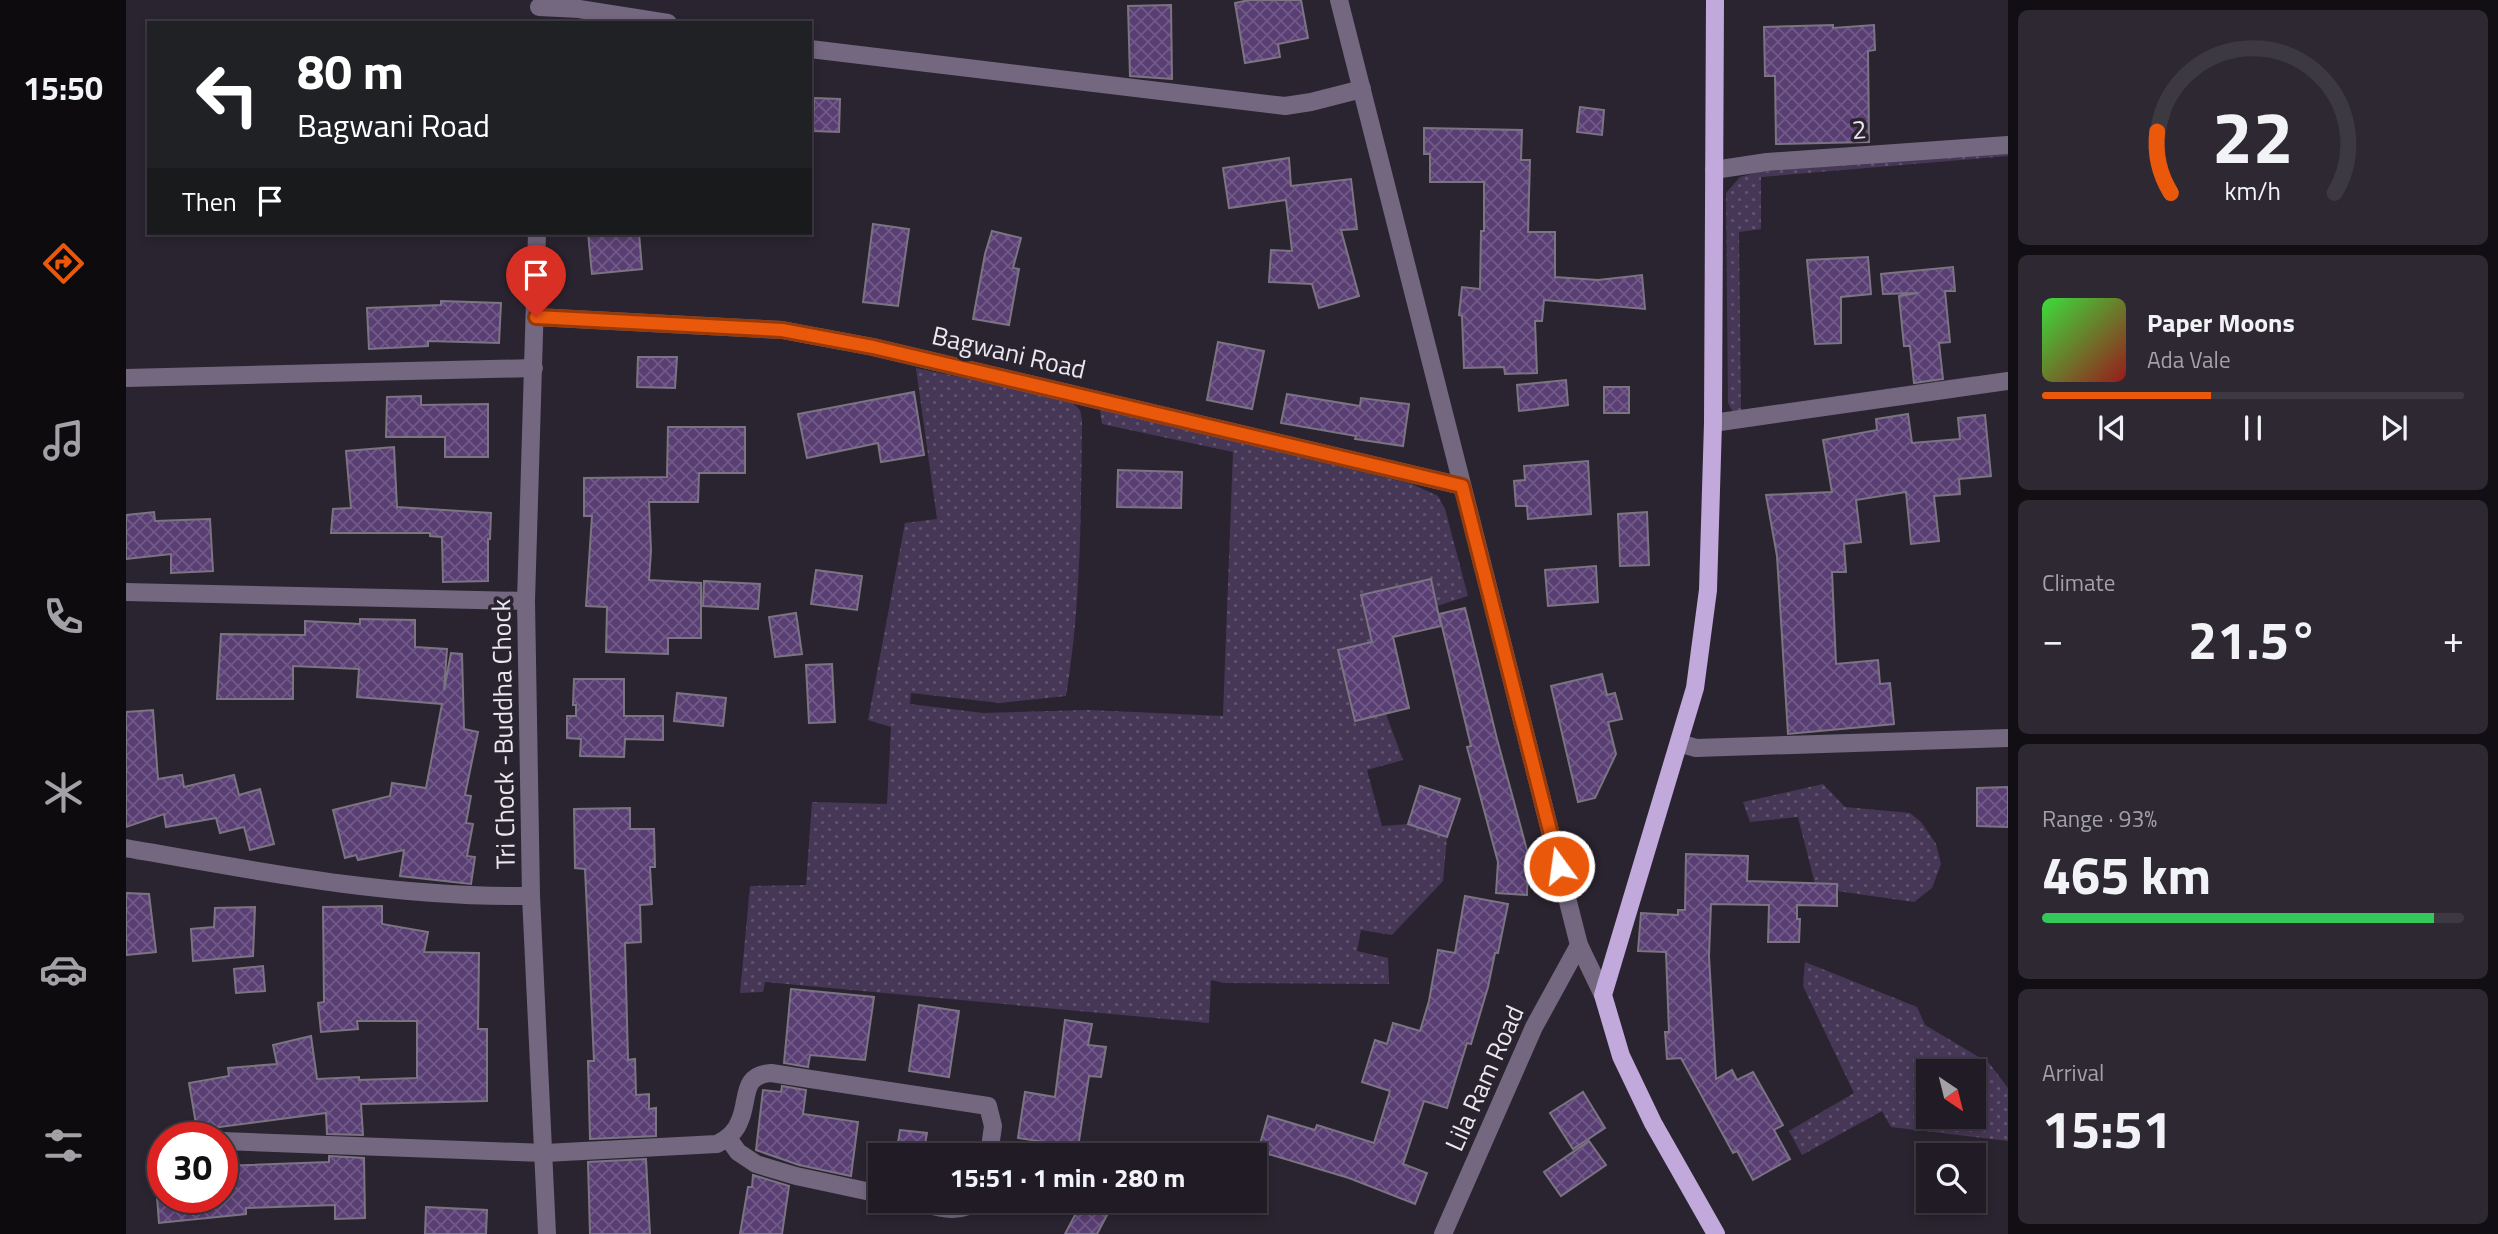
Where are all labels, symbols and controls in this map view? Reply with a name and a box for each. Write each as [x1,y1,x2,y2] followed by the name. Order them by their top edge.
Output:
[297,33,404,108] text: 80 m
[182,49,273,140] icon: left
[23,64,103,112] text: 15:50
[2212,82,2294,192] text: 22
[297,101,490,149] text: Bagwani Road
[1850,109,1868,149] street label: 2
[2225,172,2281,210] text: km/h
[182,182,237,221] text: Then
[251,182,289,220] icon: arrive
[39,239,88,288] icon: directions
[506,245,566,317] pin
[517,256,555,294] icon: arrive
[2147,303,2295,342] text: Paper Moons
[928,315,1090,389] street label: Bagwani Road
[2147,342,2231,377] text: Ada Vale
[2093,409,2131,447] icon: previous
[2234,409,2272,447] icon: pause
[2375,409,2413,447] icon: next
[39,416,88,465] icon: music
[2042,565,2115,600] text: Climate
[39,592,88,641] icon: phone
[481,599,525,869] street label: Tri Chock -Buddha Chock
[2188,600,2318,679] text: 21.5°
[2042,610,2063,668] text: −
[2443,610,2464,668] text: +
[39,768,88,817] icon: climate
[2042,801,2157,836] text: Range · 93%
[1522,829,1596,903] position arrow
[2042,835,2211,914] text: 465 km
[39,945,88,994] icon: car
[1435,999,1533,1157] street label: Lila Ram Road
[2042,1055,2104,1090] text: Arrival
[1916,1059,1986,1129] north arrow
[1916,1059,1986,1213] map controls
[2042,1089,2172,1168] text: 15:51
[39,1121,88,1170] icon: filters
[147,1122,238,1213] speed limit sign: 30
[1916,1143,1986,1213] button: search
[950,1158,1185,1197] text: 15:51 · 1 min · 280 m

